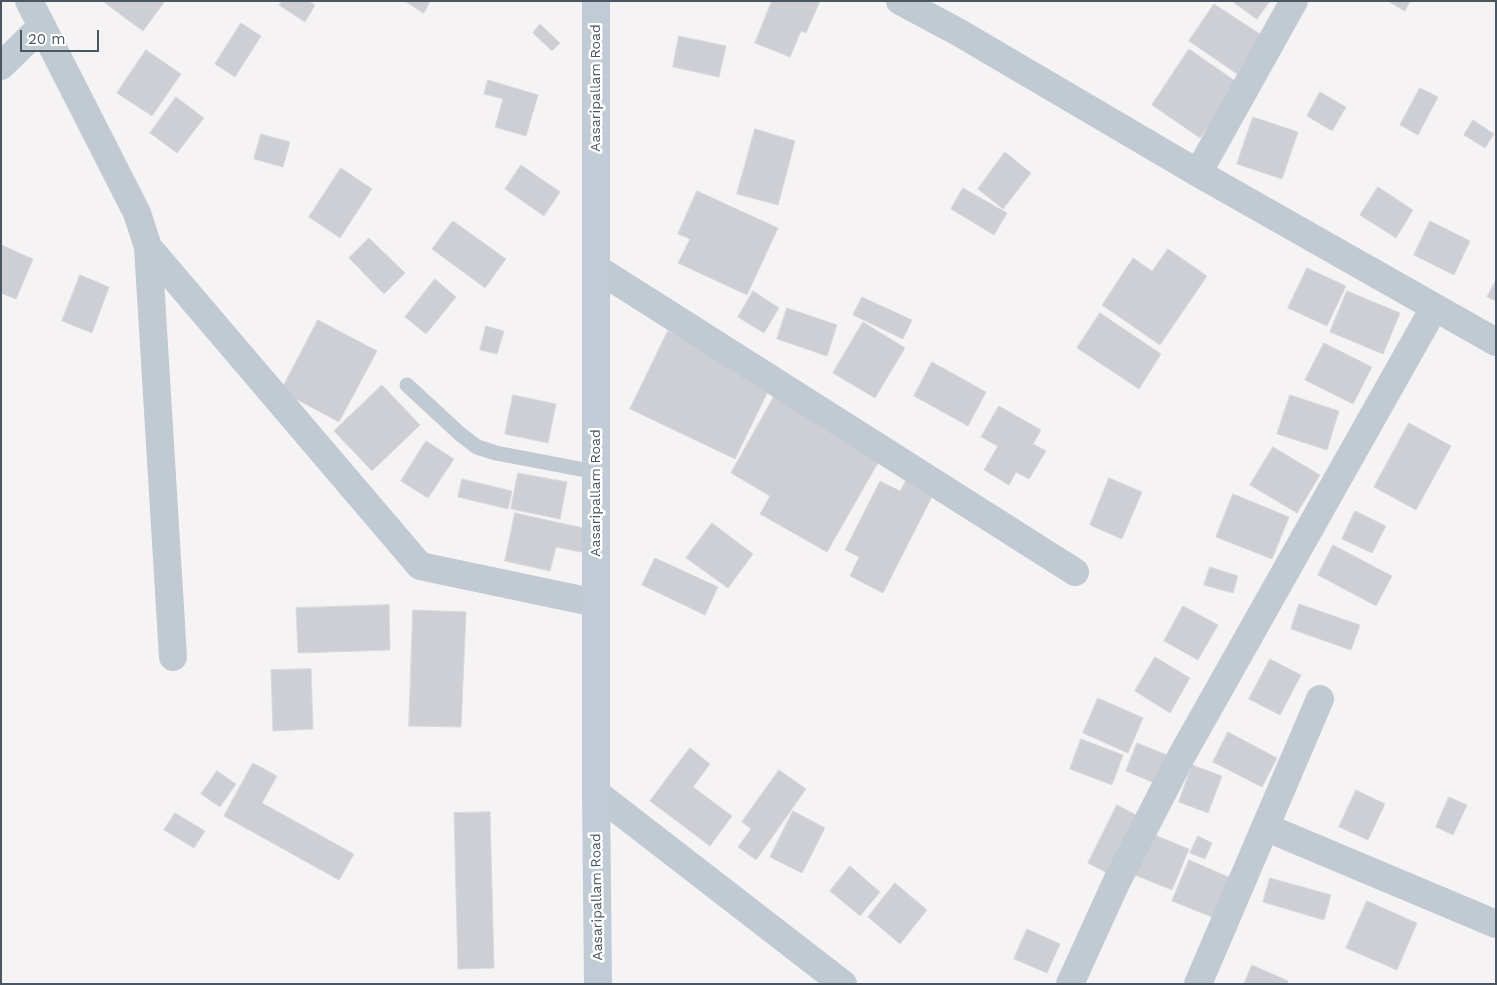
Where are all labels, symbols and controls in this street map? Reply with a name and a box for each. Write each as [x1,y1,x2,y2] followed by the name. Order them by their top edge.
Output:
[22,20,101,52] scale bar
[588,24,604,152] street label: Aasaripallam Road
[28,30,66,48] text: 20 m
[588,429,604,557] street label: Aasaripallam Road
[587,833,607,961] street label: Aasaripallam Road

